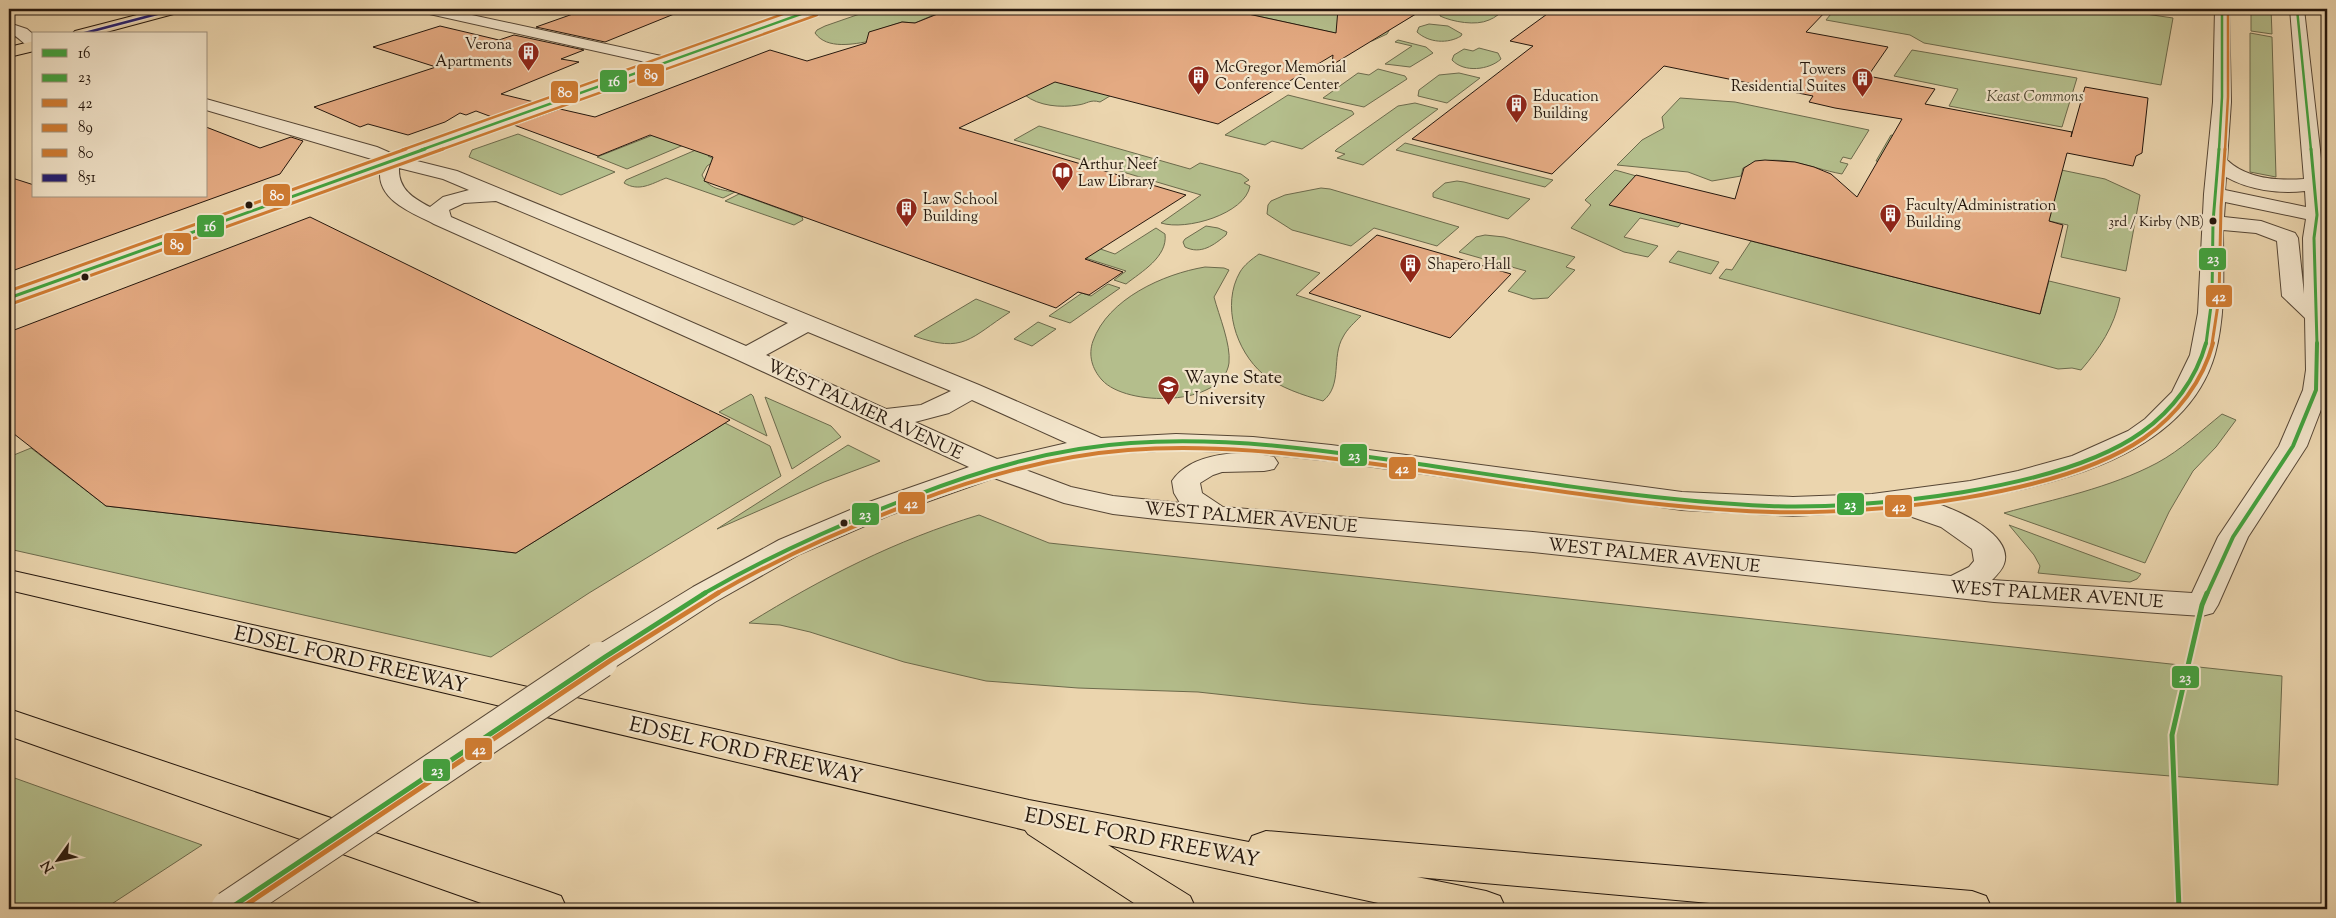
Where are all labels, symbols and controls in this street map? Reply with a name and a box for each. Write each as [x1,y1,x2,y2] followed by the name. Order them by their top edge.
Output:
[32,32,208,198] legend
[435,35,512,73] place label: Verona Apartments
[516,41,540,72] building icon: Verona Apartments
[78,44,91,65] text: 16
[1215,58,1347,96] place label: McGregor Memorial Conference Center
[1731,60,1846,98] place label: Towers Residential Suites
[636,63,665,87] line badge: 89
[1187,64,1211,95] building icon: McGregor Memorial Conference Center
[644,66,658,86] text: 89
[1850,66,1874,97] building icon: Towers Residential Suites
[78,68,91,89] text: 23
[599,69,628,93] line badge: 16
[608,73,620,93] text: 16
[550,80,579,104] line badge: 80
[558,84,573,104] text: 80
[1533,87,1599,125] place label: Education Building
[1986,87,2084,108] park label: Keast Commons
[1505,93,1529,124] building icon: Education Building
[78,94,93,115] text: 42
[78,118,93,139] text: 89
[78,144,94,165] text: 80
[1078,155,1158,193] place label: Arthur Neef Law Library
[1050,161,1074,192] library icon: Arthur Neef Law Library
[78,168,96,189] text: 851
[262,183,291,207] line badge: 80
[270,187,285,207] text: 80
[923,190,998,228] place label: Law School Building
[895,196,919,227] building icon: Law School Building
[1906,196,2056,234] place label: Faculty/Administration Building
[244,200,254,210] unlabelled marker
[1878,202,1902,233] building icon: Faculty/Administration Building
[2108,213,2204,233] place label: 3rd / Kirby (NB)
[196,214,225,238] line badge: 16
[2208,216,2218,226] marker: 3rd / Kirby (NB)
[204,218,216,238] text: 16
[163,232,192,256] line badge: 89
[170,236,184,256] text: 89
[2198,247,2227,271] line badge: 23
[2207,250,2219,270] text: 23
[1399,252,1423,283] building icon: Shapero Hall
[1427,255,1511,276] place label: Shapero Hall
[80,272,90,282] unlabelled marker
[2205,284,2233,308] line badge: 42
[2211,288,2226,308] text: 42
[762,354,967,468] street label: WEST PALMER AVENUE
[1184,366,1282,413] place label: Wayne State University
[1156,375,1180,406] school or university icon: Wayne State University
[1339,443,1368,467] line badge: 23
[1348,447,1360,467] text: 23
[1388,456,1417,480] line badge: 42
[1394,460,1409,480] text: 42
[897,491,926,515] line badge: 42
[1836,492,1865,516] line badge: 23
[1884,494,1913,518] line badge: 42
[903,495,918,515] text: 42
[1844,496,1856,516] text: 23
[1143,497,1358,541] street label: WEST PALMER AVENUE
[1891,498,1906,518] text: 42
[851,502,880,526] line badge: 23
[859,506,871,526] text: 23
[839,518,849,528] unlabelled marker
[1546,533,1761,581] street label: WEST PALMER AVENUE
[1949,576,2164,616] street label: WEST PALMER AVENUE
[231,619,470,702] street label: EDSEL FORD FREEWAY
[2171,665,2200,689] line badge: 23
[2179,669,2191,689] text: 23
[626,710,865,793] street label: EDSEL FORD FREEWAY
[464,737,493,761] line badge: 42
[471,741,486,761] text: 42
[422,758,451,782] line badge: 23
[431,762,443,782] text: 23
[1022,801,1262,876] street label: EDSEL FORD FREEWAY
[32,836,82,886] north arrow
[37,856,60,876] text: N

